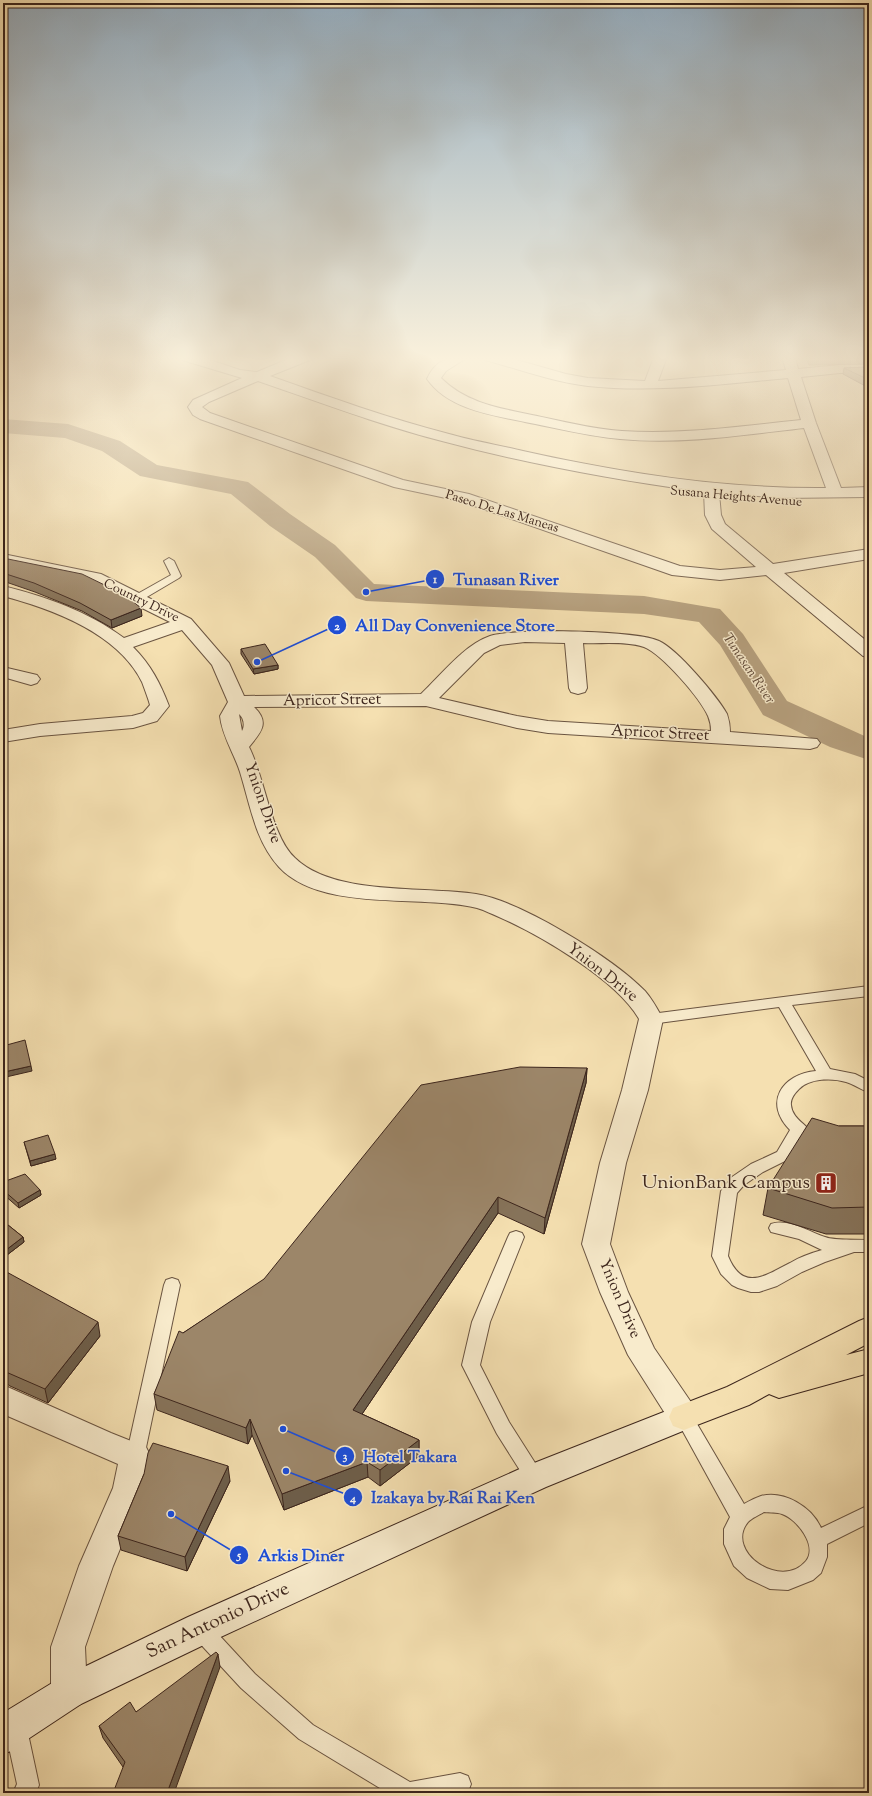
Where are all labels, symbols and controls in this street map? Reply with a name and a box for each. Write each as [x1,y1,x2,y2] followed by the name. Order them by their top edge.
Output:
[669,482,803,512] street label: Susana Heights Avenue
[443,486,561,538] street label: Paseo De Las Maneas
[425,565,567,594] callout: Tunasan River
[453,569,560,593] text: Tunasan River
[432,571,438,589] text: 1
[100,575,182,627] street label: Country Drive
[327,611,563,640] callout: All Day Convenience Store
[355,615,555,639] text: All Day Convenience Store
[334,618,340,636] text: 2
[717,630,779,708] water label: Tunasan River
[283,689,382,713] street label: Apricot Street
[610,720,710,748] street label: Apricot Street
[237,759,287,847] street label: Ynion Drive
[562,938,642,1008] street label: Ynion Drive
[642,1170,810,1197] place label: UnionBank Campus
[813,1170,839,1196] building icon: UnionBank Campus
[592,1256,646,1342] street label: Ynion Drive
[335,1442,465,1471] callout: Hotel Takara
[363,1446,457,1470] text: Hotel Takara
[343,1448,348,1466] text: 3
[343,1483,543,1512] callout: Izakaya by Rai Rai Ken
[371,1487,536,1511] text: Izakaya by Rai Rai Ken
[349,1490,356,1508] text: 4
[229,1541,352,1570] callout: Arkis Diner
[258,1545,345,1569] text: Arkis Diner
[236,1547,242,1565] text: 5
[142,1576,294,1666] street label: San Antonio Drive

